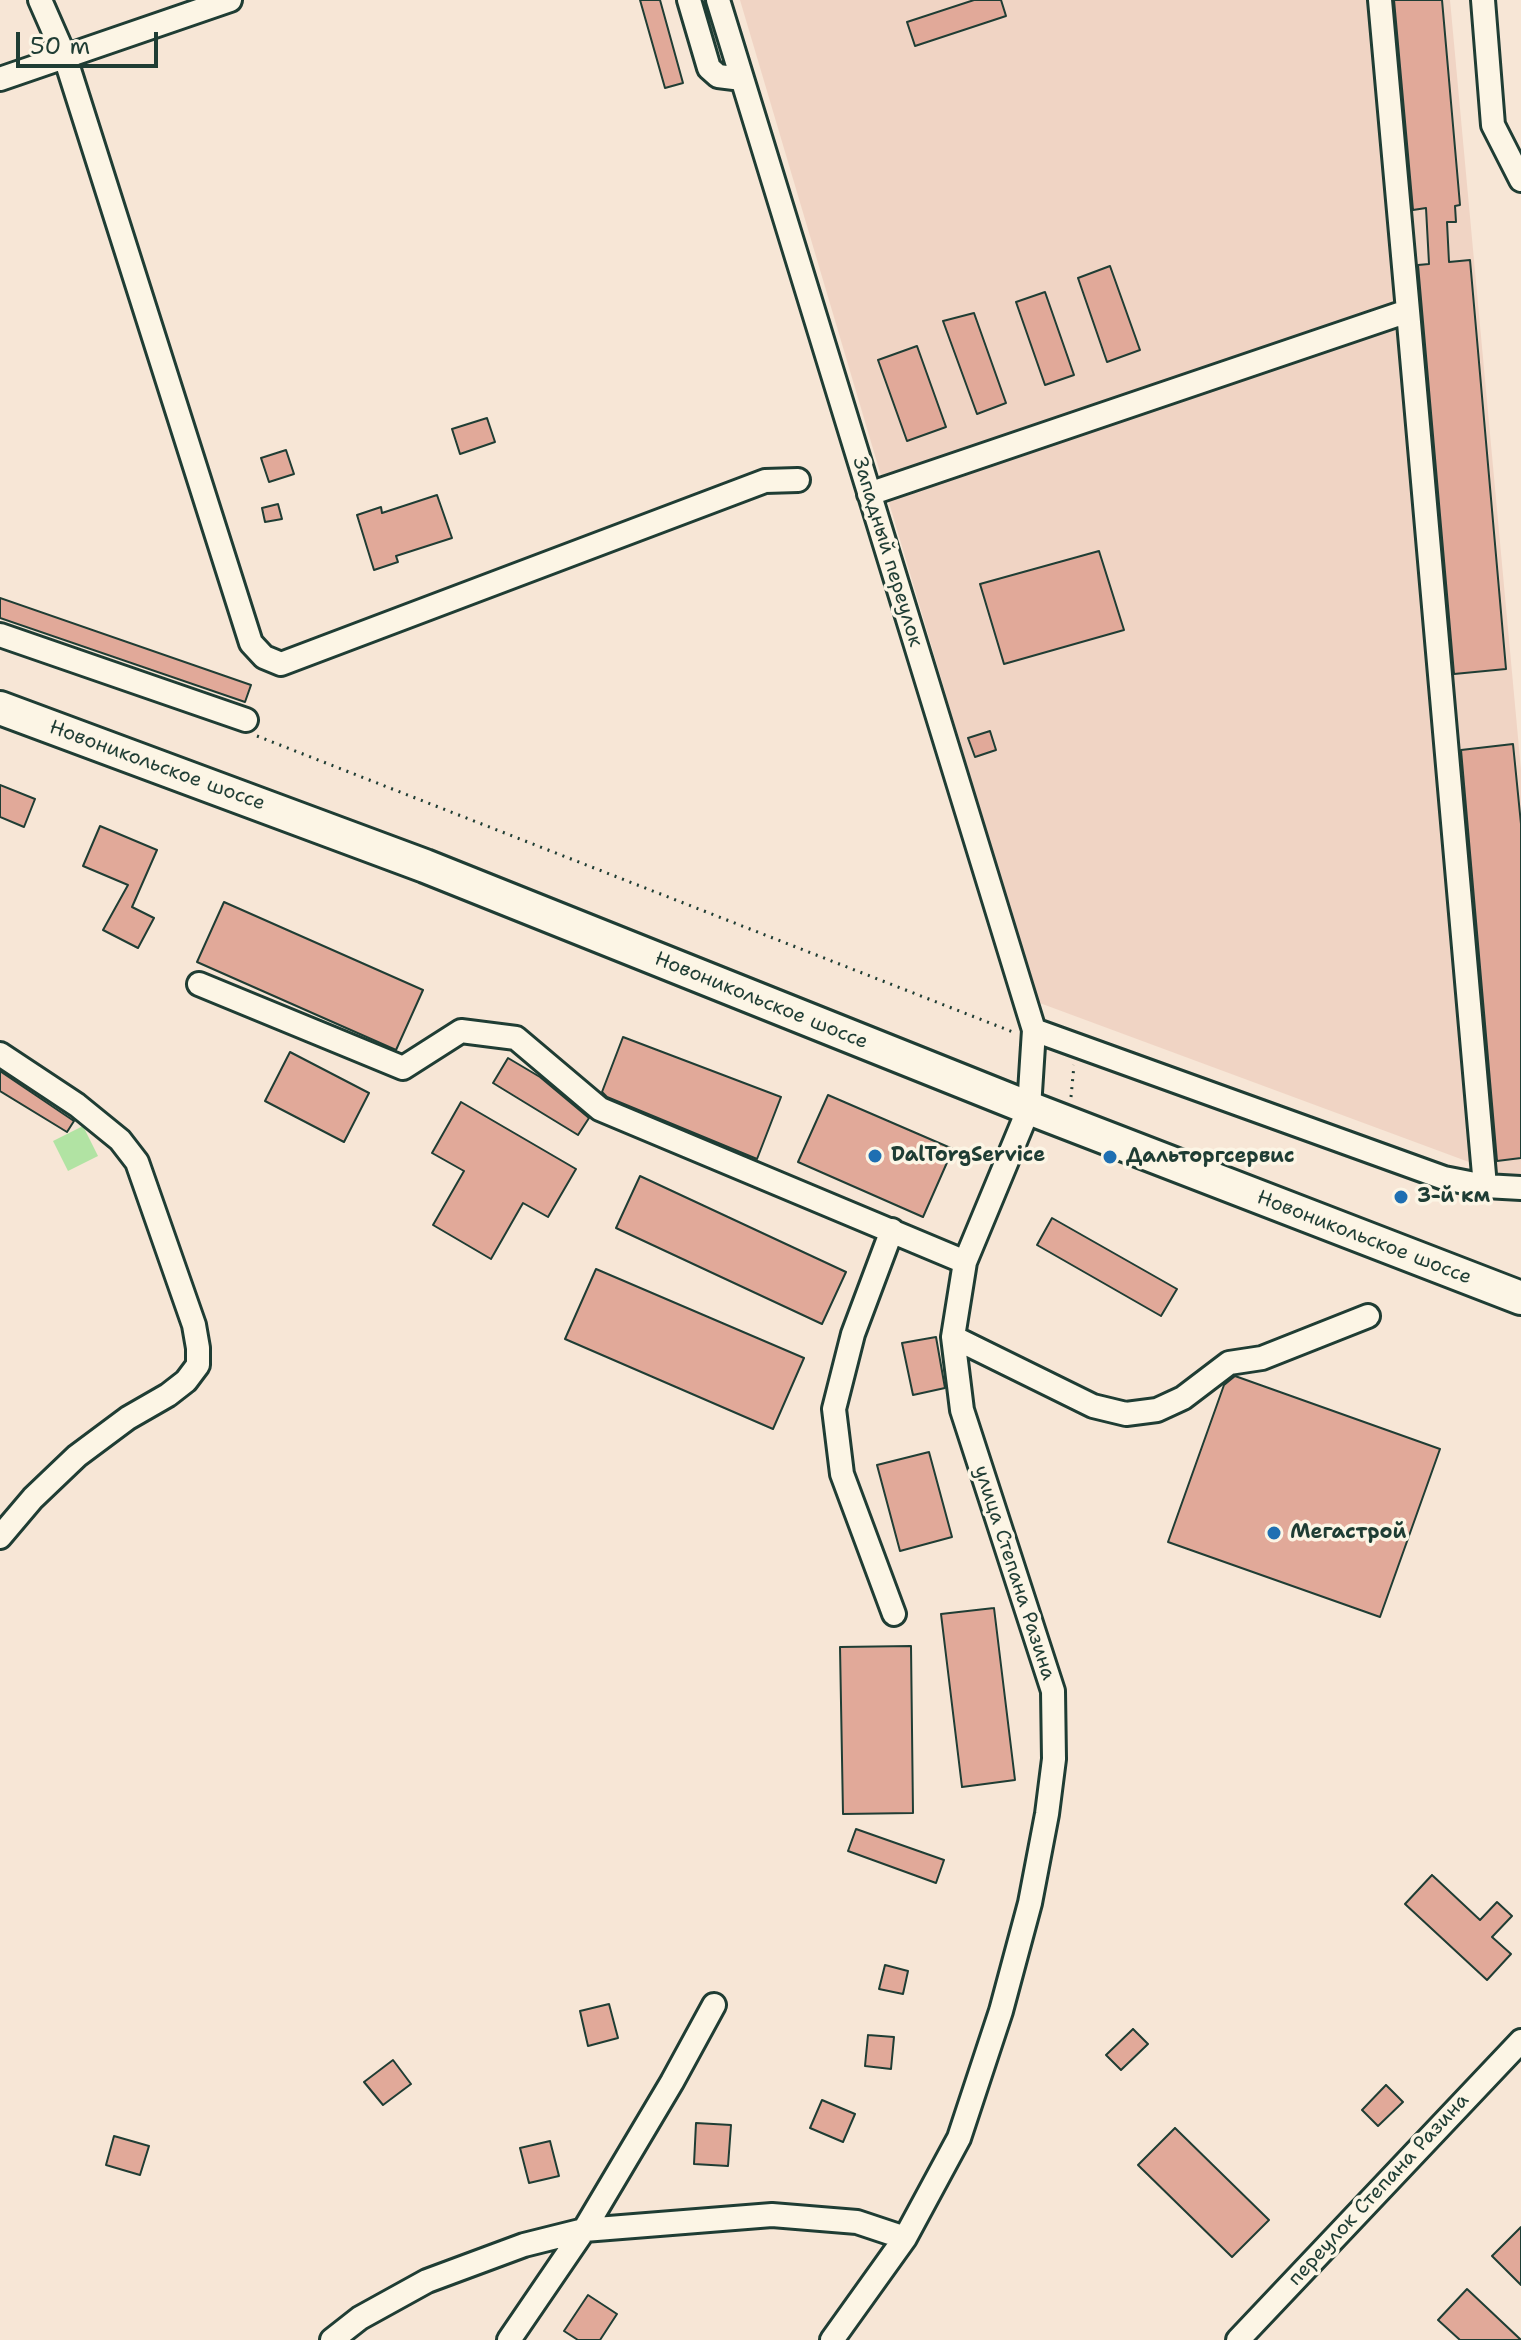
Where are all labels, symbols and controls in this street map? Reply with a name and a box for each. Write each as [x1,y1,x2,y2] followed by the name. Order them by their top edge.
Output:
[20,16,162,66] scale bar
[30,30,90,62] text: 50 m
[847,454,927,650] street label: Западный переулок
[46,716,268,816] street label: Новоникольское шоссе
[651,947,871,1055] street label: Новоникольское шоссе
[891,1144,1045,1168] place label: DalTorgService
[1126,1145,1294,1169] place label: Дальторгсервис
[866,1147,884,1165] marker: DalTorgService
[1101,1148,1119,1166] marker: Дальторгсервис
[1417,1185,1490,1209] place label: 3-й км
[1253,1186,1475,1290] street label: Новоникольское шоссе
[1392,1188,1410,1206] marker: 3-й км
[968,1463,1060,1683] street label: улица Степана Разина
[1290,1521,1406,1545] place label: Мегастрой
[1265,1524,1283,1542] marker: Мегастрой
[1284,2089,1474,2291] street label: переулок Степана Разина

